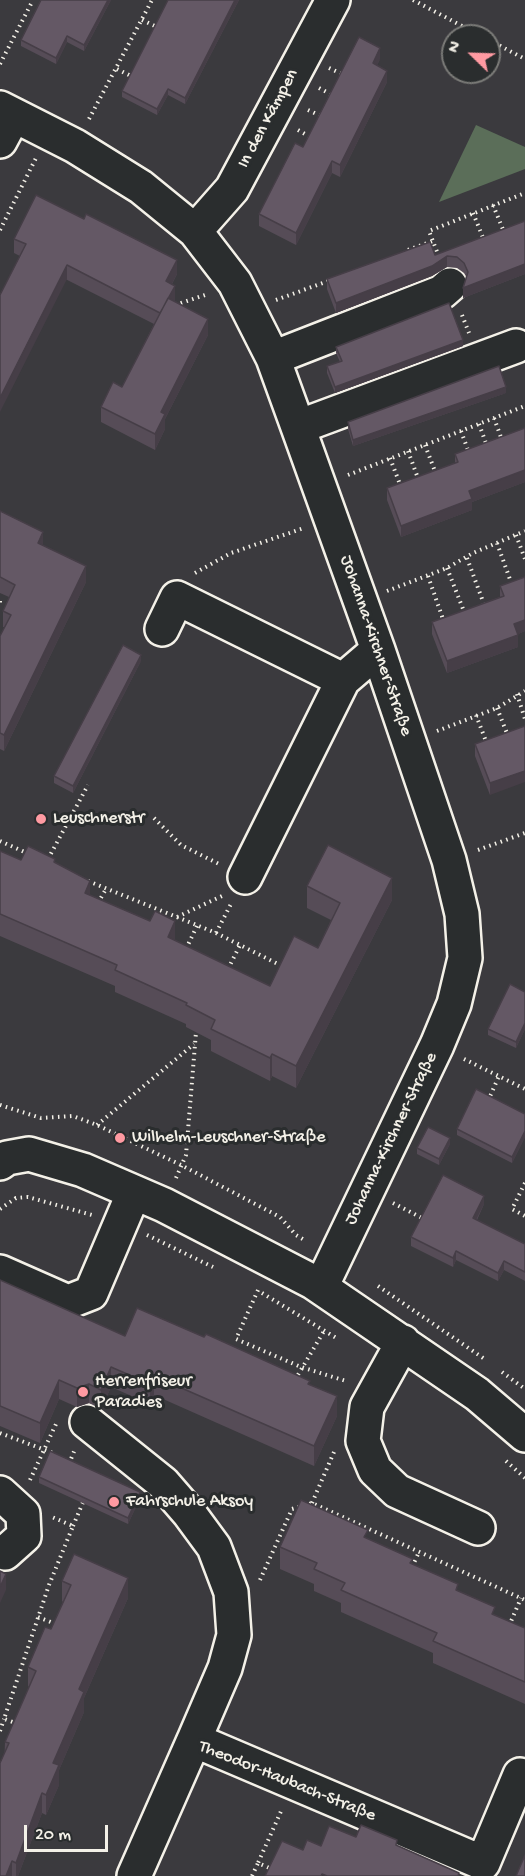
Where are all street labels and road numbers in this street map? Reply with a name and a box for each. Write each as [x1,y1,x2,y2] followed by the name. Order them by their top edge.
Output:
[234,66,304,172] street label: In den Kämpen
[334,553,416,739] street label: Johanna-Kirchner-Straße
[341,1049,443,1229] street label: Johanna-Kirchner-Straße
[195,1737,379,1827] street label: Theodor-Haubach-Straße

